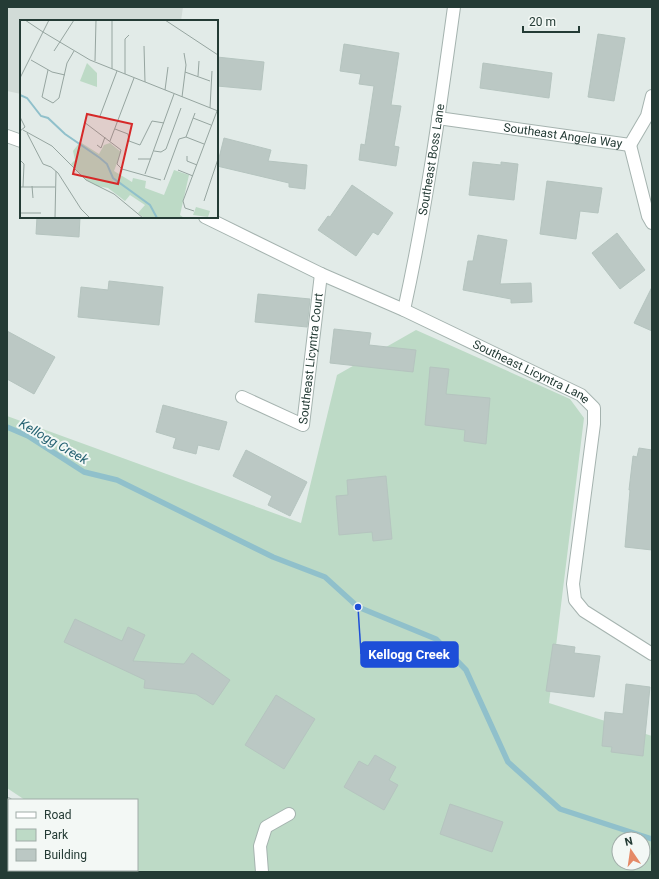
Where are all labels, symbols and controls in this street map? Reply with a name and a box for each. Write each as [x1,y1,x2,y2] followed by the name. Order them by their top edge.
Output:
[523,8,579,34] scale bar
[529,15,556,29] text: 20 m
[20,20,218,218] inset map
[416,103,447,216] street label: Southeast Boss Lane
[502,120,623,151] street label: Southeast Angela Way
[296,292,326,425] street label: Southeast Licyntra Court
[470,337,592,406] street label: Southeast Licyntra Lane
[17,416,91,468] water label: Kellogg Creek
[361,642,458,667] callout: Kellogg Creek
[368,647,451,662] text: Kellogg Creek
[8,799,138,871] legend
[44,808,72,822] text: Road
[44,828,69,842] text: Park
[611,831,651,871] north arrow
[624,834,634,849] text: N
[44,848,87,862] text: Building

